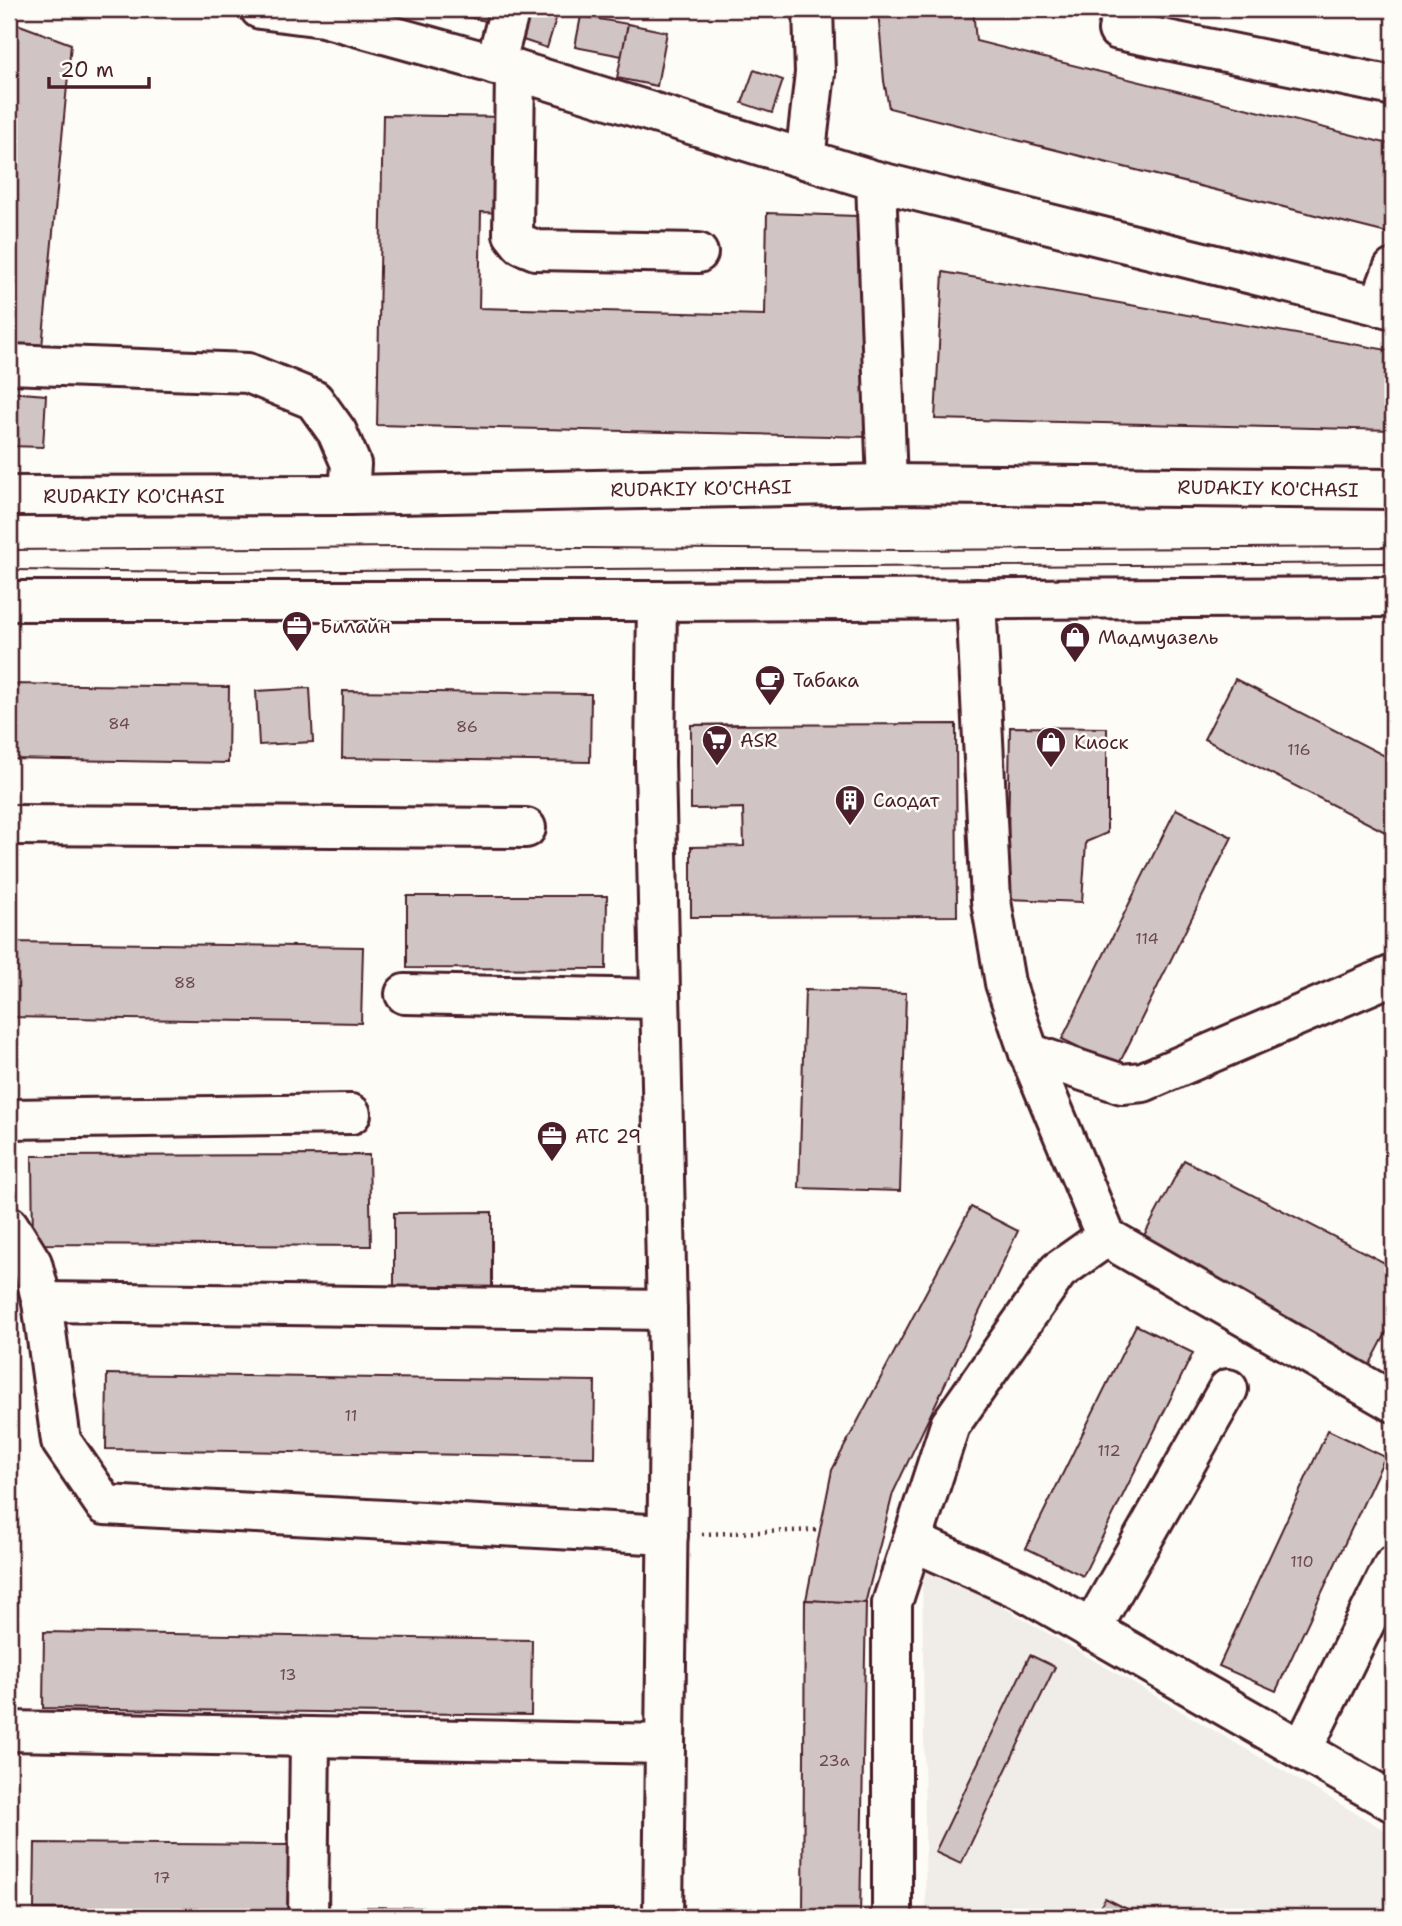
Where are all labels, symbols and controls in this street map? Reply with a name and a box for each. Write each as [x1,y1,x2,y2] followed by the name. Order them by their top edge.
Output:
[49,46,149,90] scale bar
[60,56,114,84] text: 20 m
[610,474,792,503] street label: RUDAKIY KO'CHASI
[1177,474,1359,503] street label: RUDAKIY KO'CHASI
[43,484,225,509] street label: RUDAKIY KO'CHASI
[280,609,314,653] office icon: Билайн
[320,614,391,639] place label: Билайн
[1058,620,1092,664] shop icon: Мадмуазель
[1098,625,1218,650] place label: Мадмуазель
[753,663,787,707] cafe icon: Табака
[793,668,859,693] place label: Табака
[108,713,130,734] house number: 84
[456,716,478,737] house number: 86
[700,723,734,767] supermarket icon: ASR
[1034,725,1068,769] shop icon: Киоск
[740,728,777,753] place label: ASR
[1074,730,1129,755] place label: Киоск
[1287,739,1311,760] house number: 116
[833,783,867,827] building icon: Саодат
[873,788,940,813] place label: Саодат
[1135,928,1159,949] house number: 114
[174,972,196,993] house number: 88
[535,1119,569,1163] office icon: АТС 29
[575,1124,641,1149] place label: АТС 29
[345,1405,357,1426] house number: 11
[1097,1440,1121,1461] house number: 112
[1290,1551,1314,1572] house number: 110
[279,1664,297,1685] house number: 13
[818,1750,850,1771] house number: 23а
[153,1867,171,1888] house number: 17

